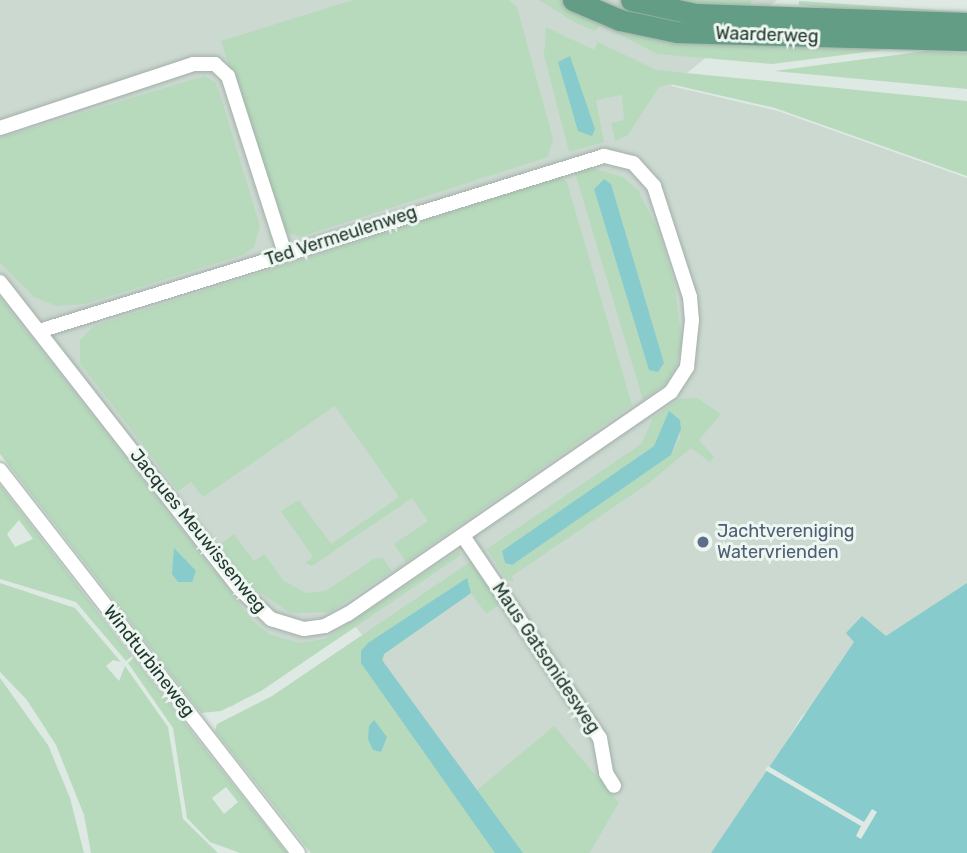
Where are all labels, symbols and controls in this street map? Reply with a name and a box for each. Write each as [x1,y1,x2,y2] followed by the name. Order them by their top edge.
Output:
[715,22,819,48] street label: Waarderweg
[262,201,420,271] street label: Ted Vermeulenweg
[125,445,271,617] street label: Jacques Meuwissenweg
[717,521,855,564] place label: Jachtvereniging Watervrienden
[695,534,711,550] marker: Jachtvereniging Watervrienden
[487,578,605,738] street label: Maus Gatsonidesweg
[99,601,199,721] street label: Windturbineweg

